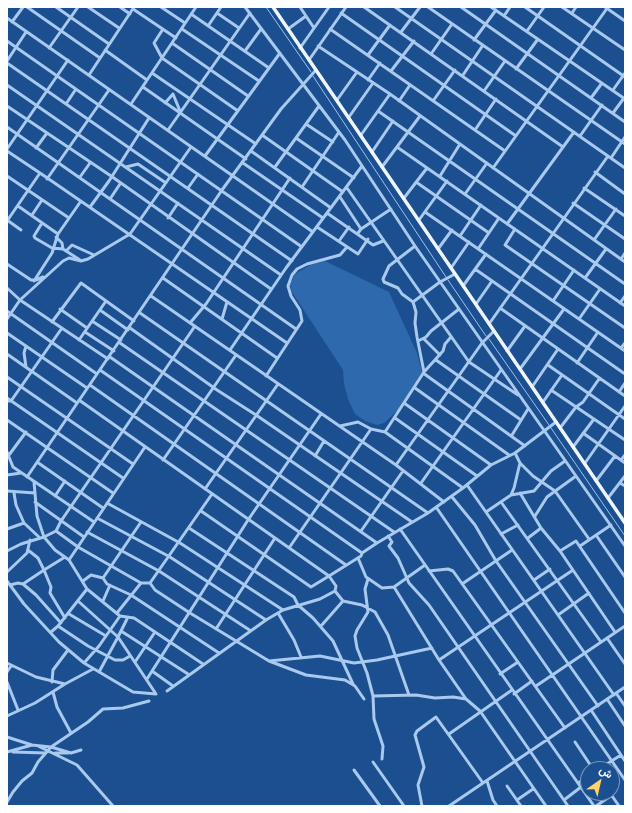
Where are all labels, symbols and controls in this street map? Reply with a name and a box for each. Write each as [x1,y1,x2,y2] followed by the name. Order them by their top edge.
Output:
[580,761,620,801] north arrow
[597,762,616,781] text: ش

